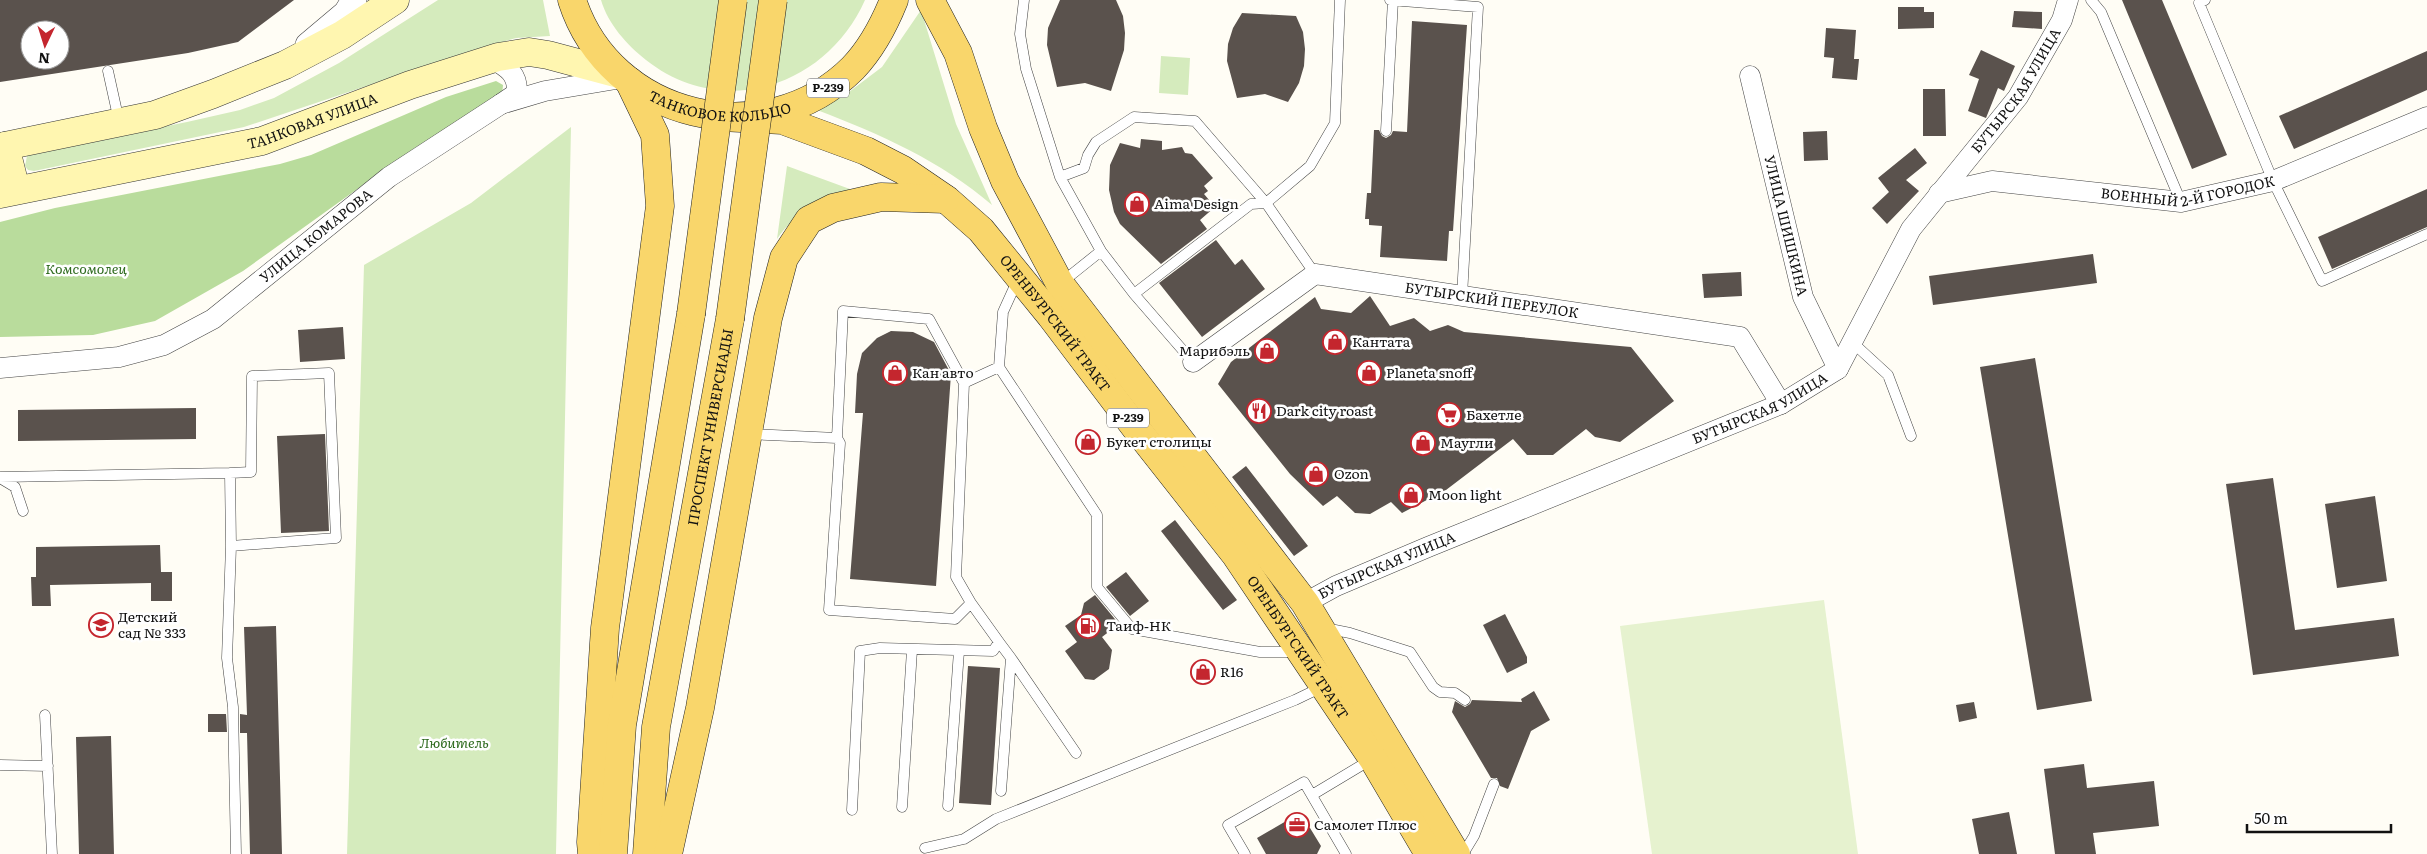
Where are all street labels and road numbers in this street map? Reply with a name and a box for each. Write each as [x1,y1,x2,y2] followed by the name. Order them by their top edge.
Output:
[1966,23,2065,157] street label: БУТЫРСКАЯ УЛИЦА
[807,78,849,98] road number: Р-239
[645,85,793,126] street label: ТАНКОВОЕ КОЛЬЦО
[245,87,380,153] street label: ТАНКОВАЯ УЛИЦА
[1760,153,1814,299] street label: УЛИЦА ШИШКИНА
[2100,170,2277,211] street label: ВОЕННЫЙ 2-Й ГОРОДОК
[255,183,377,287] street label: УЛИЦА КОМАРОВА
[996,250,1116,396] street label: ОРЕНБУРГСКИЙ ТРАКТ
[1404,276,1581,322] street label: БУТЫРСКИЙ ПЕРЕУЛОК
[682,327,737,527] street label: ПРОСПЕКТ УНИВЕРСИАДЫ
[1689,367,1831,448] street label: БУТЫРСКАЯ УЛИЦА
[1107,408,1149,428] road number: Р-239
[1314,526,1458,603] street label: БУТЫРСКАЯ УЛИЦА
[1243,571,1354,722] street label: ОРЕНБУРГСКИЙ ТРАКТ

